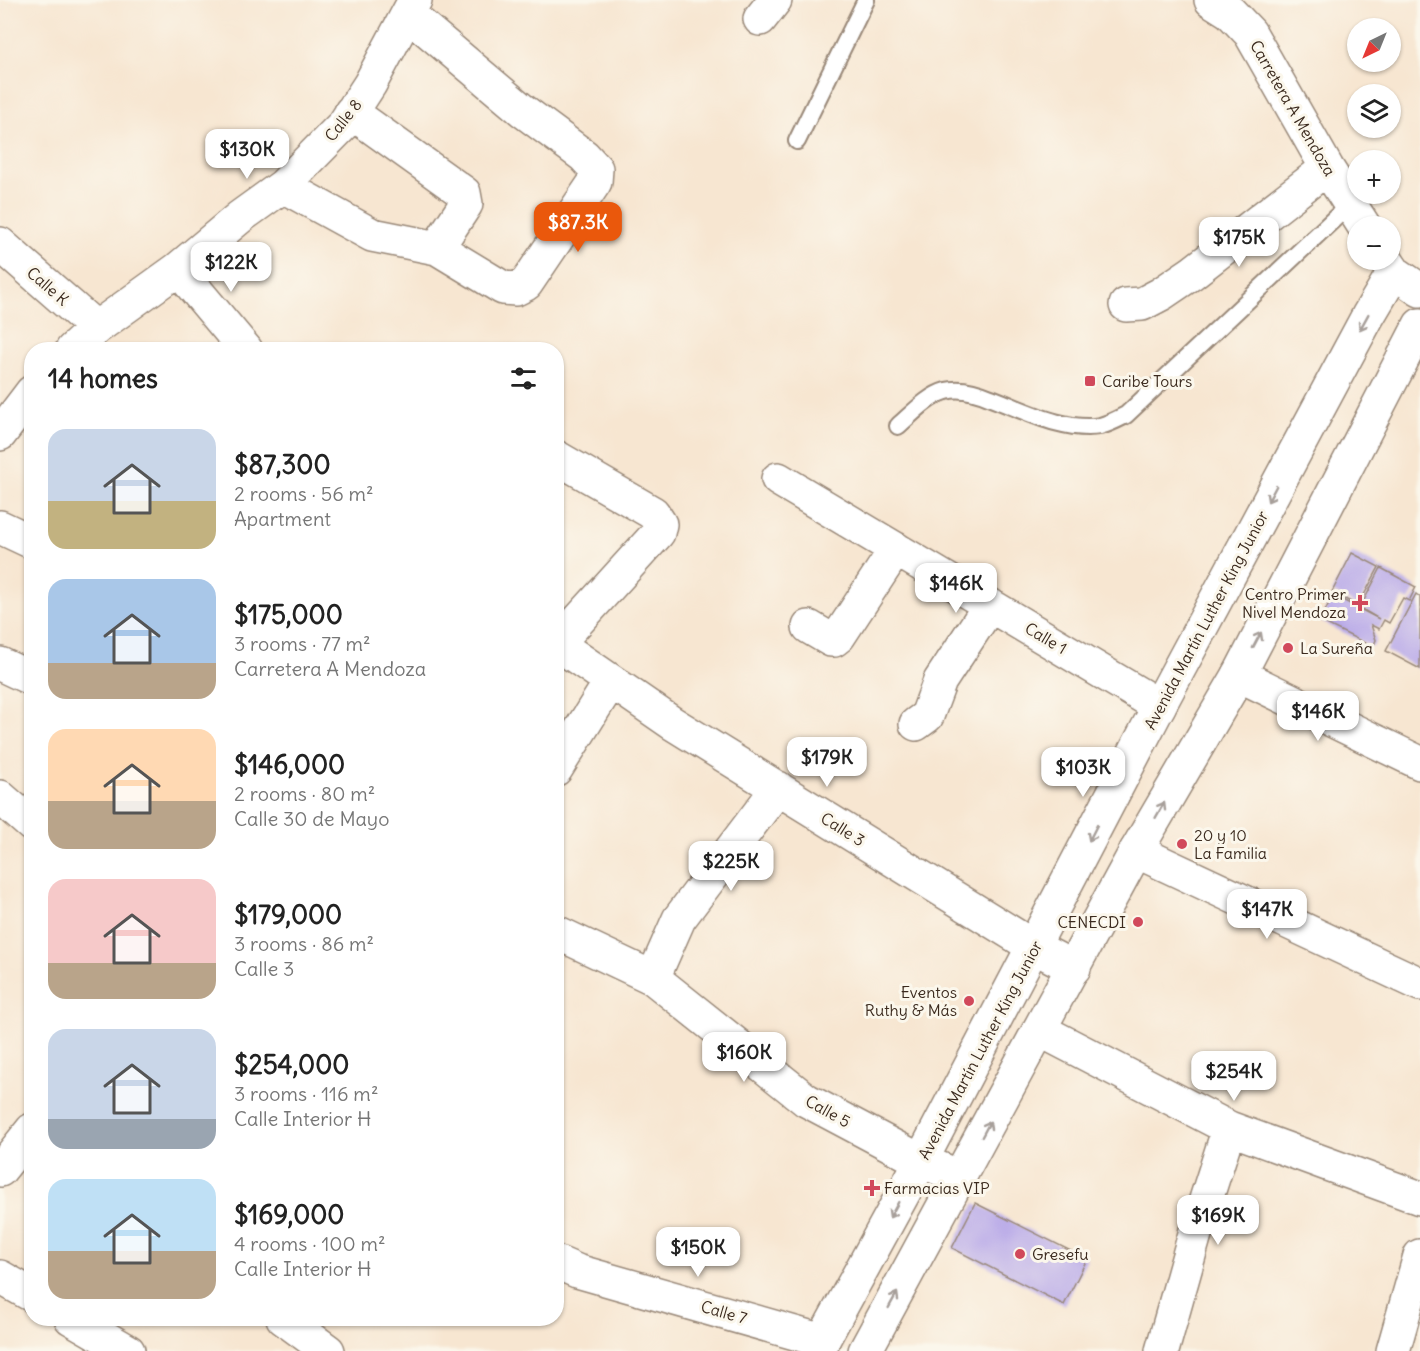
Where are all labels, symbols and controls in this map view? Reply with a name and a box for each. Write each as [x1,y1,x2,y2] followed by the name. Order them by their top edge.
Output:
[1347,18,1401,72] north arrow
[1347,18,1401,270] map controls
[1246,36,1340,180] street label: Carretera A Mendoza
[1347,84,1401,138] button: layers
[320,95,366,145] street label: Calle 8
[205,129,289,180] pin: $130K
[219,136,275,161] text: $130K
[1347,150,1401,204] button: +
[529,202,627,253] pin: $87.3K
[548,209,608,234] text: $87.3K
[1347,216,1401,270] button: −
[1197,217,1281,268] pin: $175K
[1213,224,1265,249] text: $175K
[189,242,273,293] pin: $122K
[205,249,257,274] text: $122K
[23,262,73,310] street label: Calle K
[1358,313,1370,330] one-way arrow
[48,362,158,395] text: 14 homes
[507,362,540,395] icon: filters
[1102,371,1192,391] place label: Caribe Tours
[1083,374,1097,388] marker: Caribe Tours
[234,448,331,481] text: $87,300
[96,453,168,525] icon: home
[234,481,374,506] text: 2 rooms · 56 m²
[1266,485,1278,502] one-way arrow
[234,506,331,531] text: Apartment
[1140,507,1273,733] street label: Avenida Martín Luther King Junior
[914,563,998,614] pin: $146K
[929,570,983,595] text: $146K
[1242,584,1346,622] place label: Centro Primer Nivel Mendoza
[1351,594,1369,612] marker: Centro Primer Nivel Mendoza
[234,598,343,631] text: $175,000
[96,603,168,675] icon: home
[1021,618,1071,658] street label: Calle 1
[234,631,371,656] text: 3 rooms · 77 m²
[1252,632,1263,650] one-way arrow
[1300,638,1373,658] place label: La Sureña
[1281,641,1295,655] marker: La Sureña
[234,656,426,681] text: Carretera A Mendoza
[1276,691,1360,742] pin: $146K
[1291,698,1345,723] text: $146K
[785,737,869,788] pin: $179K
[801,744,853,769] text: $179K
[1041,747,1125,798] pin: $103K
[234,748,345,781] text: $146,000
[96,753,168,825] icon: home
[1055,754,1111,779] text: $103K
[234,781,375,806] text: 2 rooms · 80 m²
[1154,802,1166,819] one-way arrow
[234,806,389,831] text: Calle 30 de Mayo
[817,808,869,850] street label: Calle 3
[1087,824,1098,842] one-way arrow
[1194,825,1267,863] place label: 20 y 10 La Familia
[1175,837,1189,851] marker: 20 y 10 La Familia
[689,841,773,892] pin: $225K
[703,848,759,873] text: $225K
[1225,889,1309,940] pin: $147K
[1241,896,1293,921] text: $147K
[234,898,342,931] text: $179,000
[96,903,168,975] icon: home
[1057,912,1126,932] place label: CENECDI
[1131,915,1145,929] marker: CENECDI
[234,931,374,956] text: 3 rooms · 86 m²
[914,937,1047,1163] street label: Avenida Martín Luther King Junior
[234,956,294,981] text: Calle 3
[865,982,957,1020] place label: Eventos Ruthy & Más
[962,994,976,1008] marker: Eventos Ruthy & Más
[702,1032,786,1083] pin: $160K
[716,1039,772,1064] text: $160K
[234,1048,349,1081] text: $254,000
[1192,1051,1276,1102] pin: $254K
[96,1053,168,1125] icon: home
[1205,1058,1263,1083] text: $254K
[234,1081,378,1106] text: 3 rooms · 116 m²
[802,1091,854,1131] street label: Calle 5
[234,1106,371,1131] text: Calle Interior H
[981,1120,992,1138] one-way arrow
[884,1178,990,1198] place label: Farmacias VIP
[865,1181,879,1195] marker: Farmacias VIP
[1176,1195,1260,1246] pin: $169K
[234,1198,344,1231] text: $169,000
[888,1201,899,1219] one-way arrow
[1191,1202,1245,1227] text: $169K
[96,1203,168,1275] icon: home
[656,1227,740,1278] pin: $150K
[234,1231,385,1256] text: 4 rooms · 100 m²
[670,1234,726,1259] text: $150K
[1032,1244,1089,1264] place label: Gresefu
[1013,1247,1027,1261] marker: Gresefu
[234,1256,371,1281] text: Calle Interior H
[888,1291,899,1309] one-way arrow
[699,1296,749,1328] street label: Calle 7

